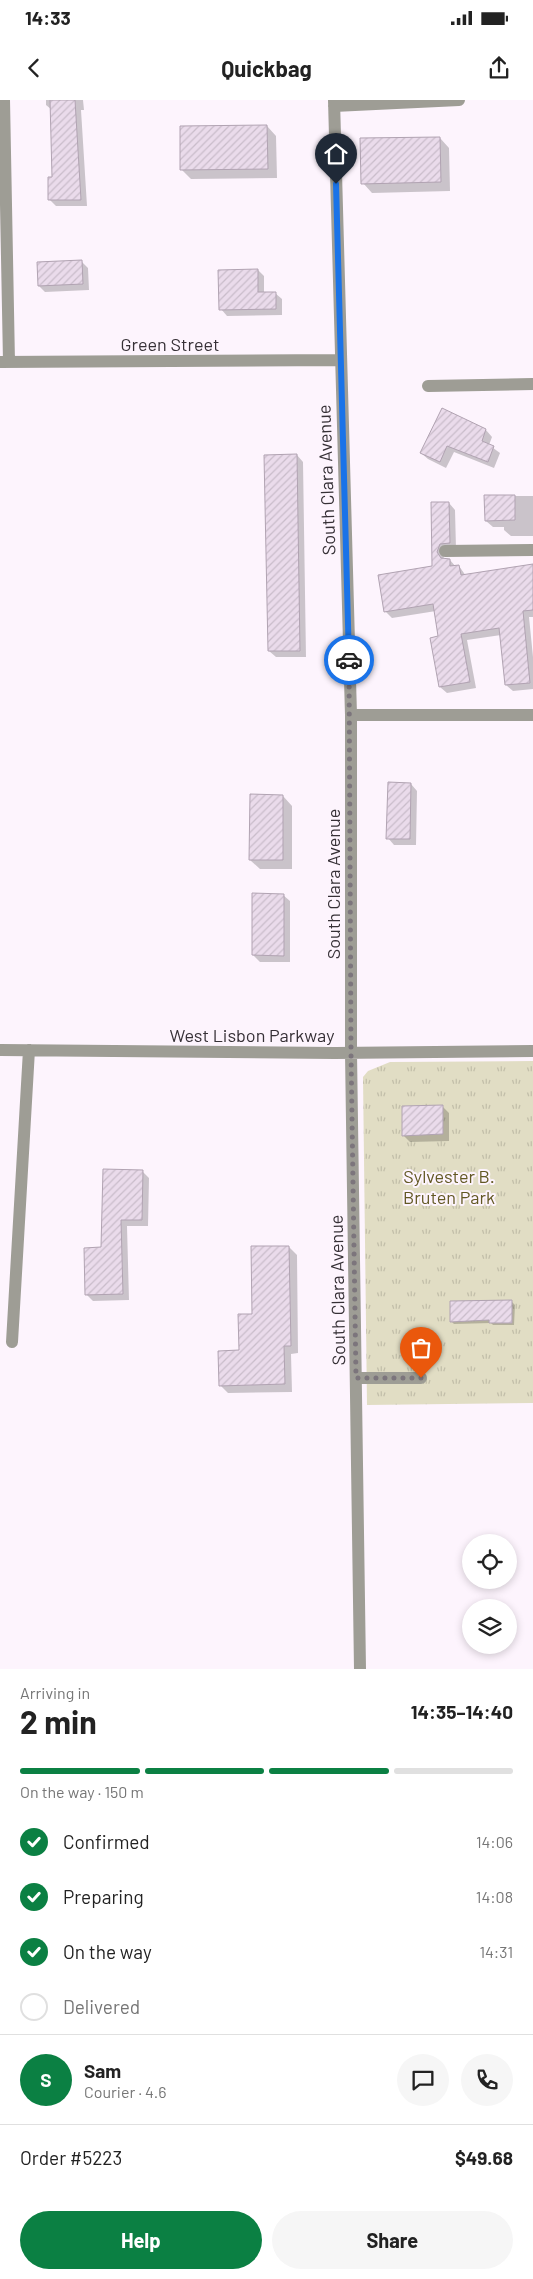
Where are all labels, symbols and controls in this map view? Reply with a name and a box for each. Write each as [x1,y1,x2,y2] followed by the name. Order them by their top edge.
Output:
[25,6,71,29] text: 14:33
[20,54,48,82] icon: back
[485,54,513,82] icon: share
[221,55,312,81] text: Quickbag
[315,133,357,184] pin
[322,140,350,168] icon: home
[120,333,220,355] street label: Green Street
[312,404,340,556] street label: South Clara Avenue
[324,635,374,685] courier
[335,646,363,674] icon: car
[322,809,344,959] street label: South Clara Avenue
[170,1024,334,1046] street label: West Lisbon Parkway
[403,1165,495,1208] park label: Sylvester B. Bruten Park
[325,1215,349,1365] street label: South Clara Avenue
[400,1327,442,1378] pin
[407,1334,435,1362] icon: bag
[462,1534,517,1654] map controls
[462,1534,517,1589] button: locate
[462,1599,517,1654] button: layers
[20,1683,90,1702] text: Arriving in
[411,1700,513,1723] text: 14:35–14:40
[20,1702,97,1740] text: 2 min
[20,1782,144,1801] text: On the way · 150 m
[20,1828,48,1856] icon: check
[63,1830,150,1853] text: Confirmed
[476,1832,513,1851] text: 14:06
[20,1883,48,1911] icon: check
[63,1885,144,1908] text: Preparing
[476,1887,513,1906] text: 14:08
[20,1938,48,1966] icon: check
[63,1940,152,1963] text: On the way
[479,1942,513,1961] text: 14:31
[63,1995,140,2018] text: Delivered
[397,2054,449,2106] button: chat
[461,2054,513,2106] button: phone
[84,2059,121,2082] text: Sam
[40,2068,52,2091] text: S
[84,2082,167,2101] text: Courier · 4.6
[20,2146,122,2169] text: Order #5223
[455,2146,513,2169] text: $49.68
[20,2211,262,2269] button: Help
[272,2211,513,2269] button: Share

